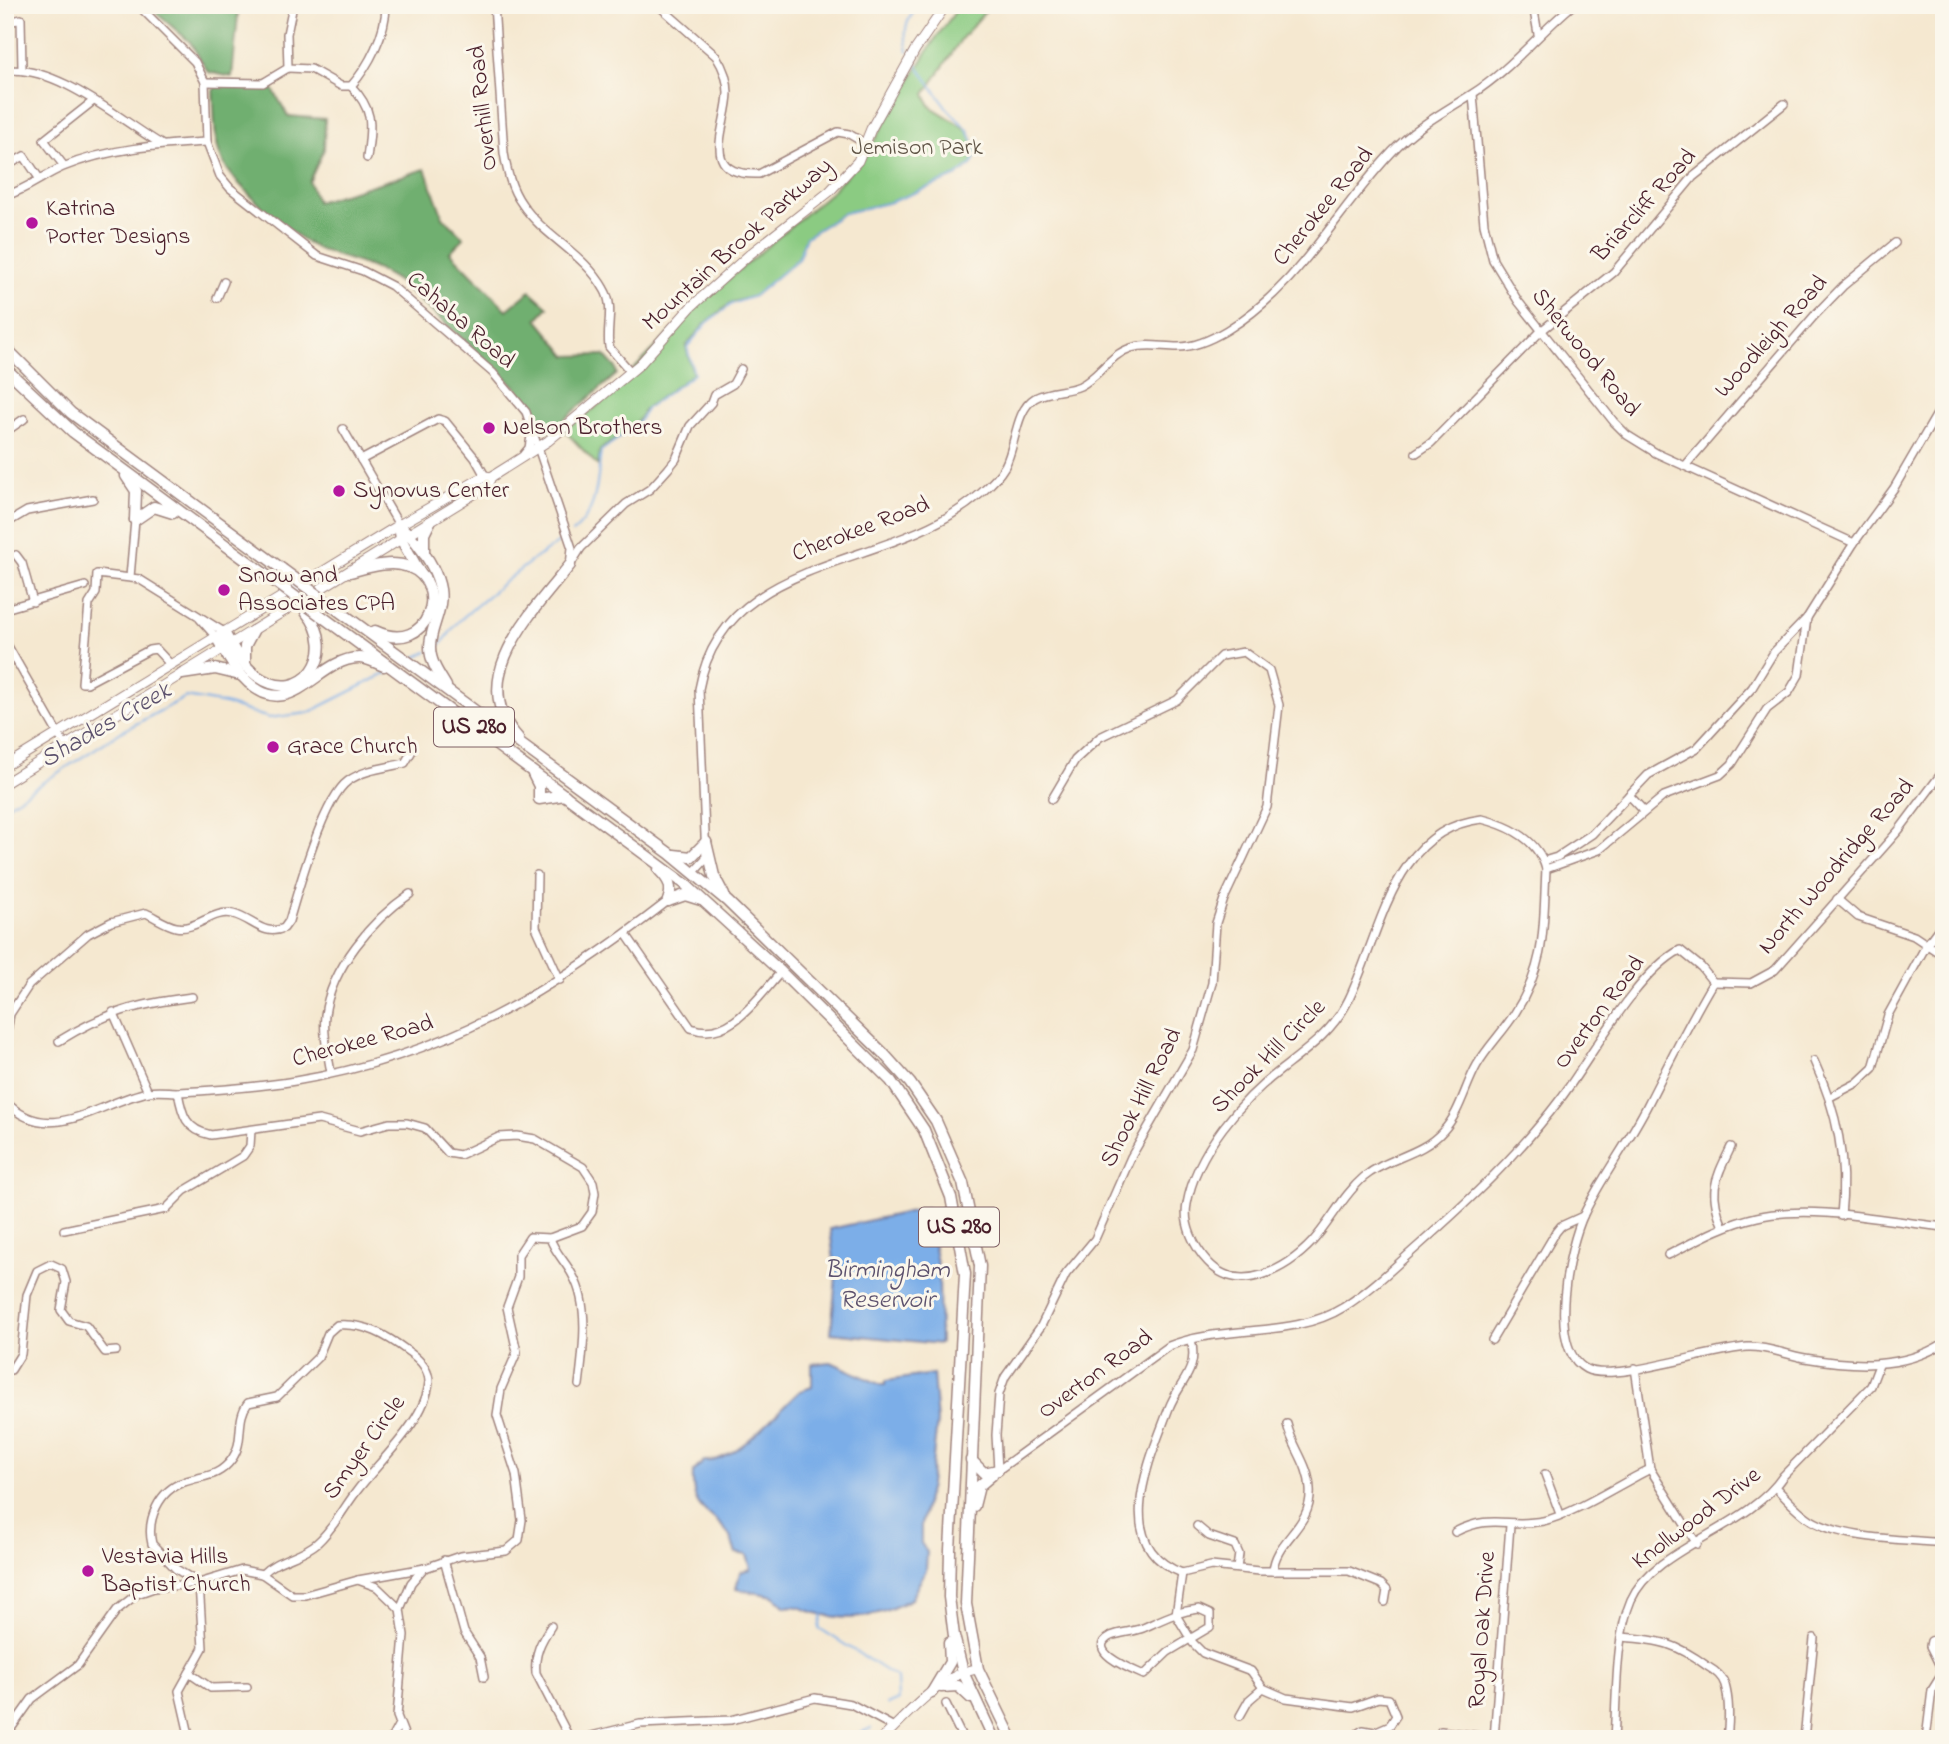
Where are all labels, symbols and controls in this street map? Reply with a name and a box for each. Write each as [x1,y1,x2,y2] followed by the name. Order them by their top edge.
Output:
[460,43,508,172] street label: Overhill Road
[851,131,983,166] park label: Jemison Park
[1265,139,1383,274] street label: Cherokee Road
[1584,141,1706,272] street label: Briarcliff Road
[635,150,842,341] street label: Mountain Brook Parkway
[46,192,190,255] place label: Katrina Porter Designs
[24,215,40,231] marker: Katrina Porter Designs
[398,264,523,379] street label: Cahaba Road
[1707,267,1837,407] street label: Woodleigh Road
[1522,281,1648,425] street label: Sherwood Road
[503,411,662,446] place label: Nelson Brothers
[481,420,497,436] marker: Nelson Brothers
[353,474,510,510] place label: Synovus Center
[331,483,347,499] marker: Synovus Center
[787,488,935,572] street label: Cherokee Road
[238,559,395,622] place label: Snow and Associates CPA
[216,582,232,598] marker: Snow and Associates CPA
[33,672,180,779] water label: Shades Creek
[434,708,514,747] road number: US 280
[287,730,418,765] place label: Grace Church
[265,739,281,755] marker: Grace Church
[1750,771,1924,963] street label: North Woodridge Road
[1546,948,1655,1077] street label: Overton Road
[1203,991,1335,1123] street label: Shook Hill Circle
[289,1006,438,1078] street label: Cherokee Road
[1092,1022,1192,1174] street label: Shook Hill Road
[919,1208,999,1246] road number: US 280
[824,1252,950,1320] water label: Birmingham Reservoir
[1031,1321,1161,1429] street label: Overton Road
[315,1388,416,1508] street label: Smyer Circle
[1625,1459,1769,1579] street label: Knollwood Drive
[101,1540,251,1603] place label: Vestavia Hills Baptist Church
[1460,1550,1507,1710] street label: Royal Oak Drive
[80,1563,96,1579] marker: Vestavia Hills Baptist Church

